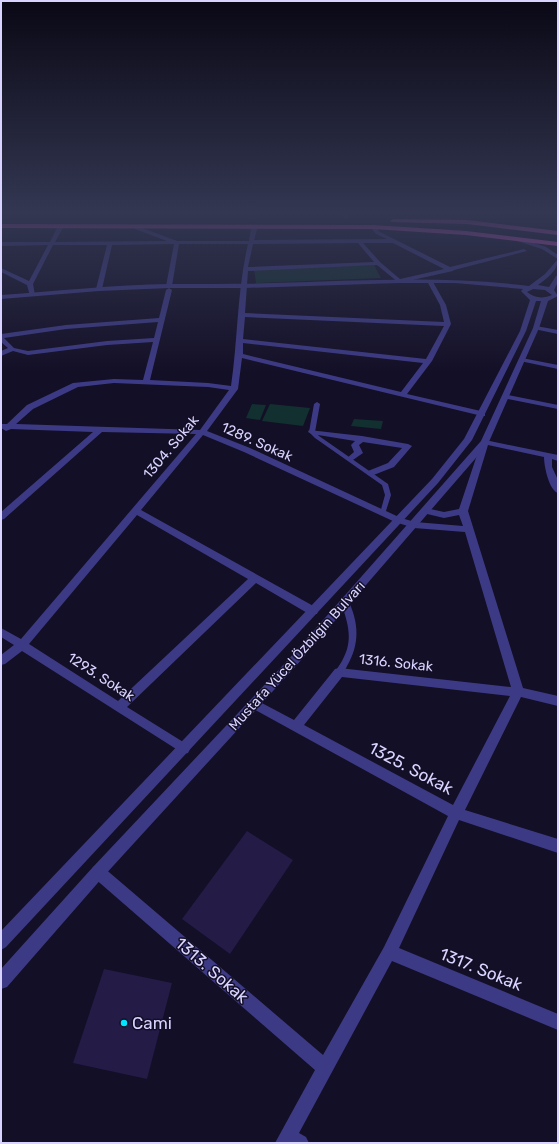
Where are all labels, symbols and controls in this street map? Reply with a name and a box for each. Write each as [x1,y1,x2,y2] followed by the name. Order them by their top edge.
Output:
[140,411,203,482] street label: 1304. Sokak
[219,419,296,466] street label: 1289. Sokak
[225,578,369,734] street label: Mustafa Yücel Özbilgin Bulvarı
[64,649,138,705] street label: 1293. Sokak
[358,651,435,675] street label: 1316. Sokak
[365,737,457,799] street label: 1325. Sokak
[171,933,253,1007] street label: 1313. Sokak
[437,943,526,995] street label: 1317. Sokak
[132,1013,172,1033] place label: Cami
[119,1018,129,1028] marker: Cami

